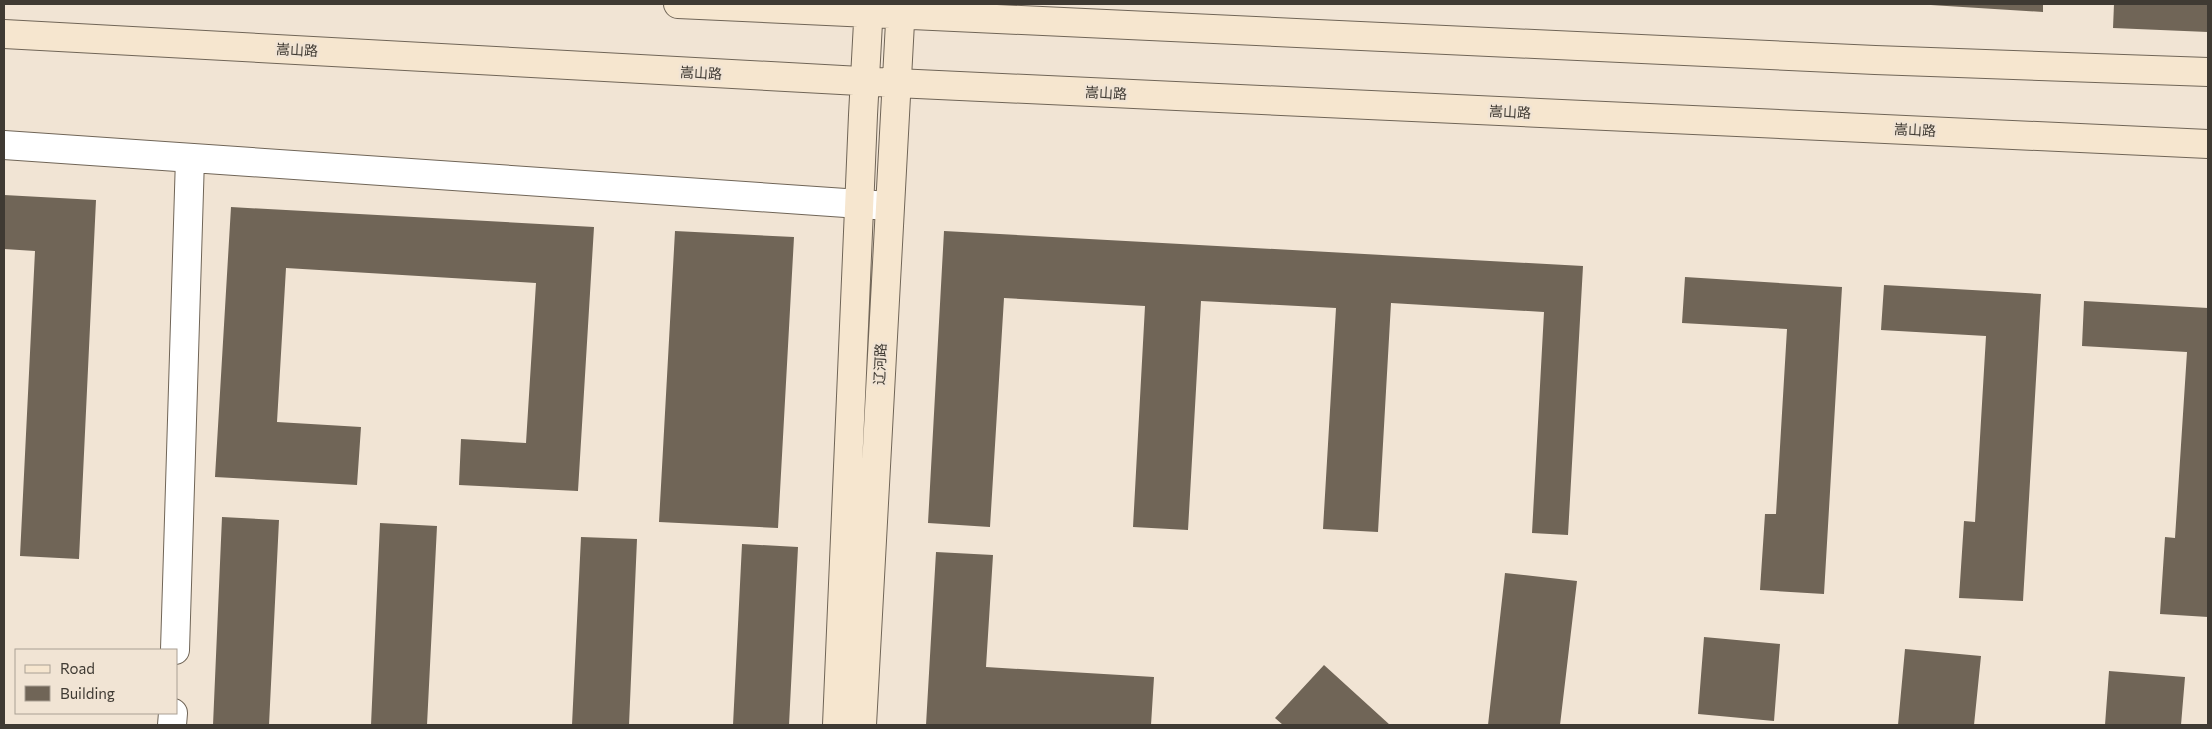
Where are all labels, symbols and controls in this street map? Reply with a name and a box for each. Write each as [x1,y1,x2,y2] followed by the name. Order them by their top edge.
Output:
[276,40,318,59] street label: 嵩山路
[680,63,722,82] street label: 嵩山路
[1085,83,1127,102] street label: 嵩山路
[1489,102,1531,121] street label: 嵩山路
[1894,120,1936,139] street label: 嵩山路
[870,343,889,385] street label: 辽河路
[15,649,178,714] legend
[60,659,95,677] text: Road
[60,684,115,702] text: Building

